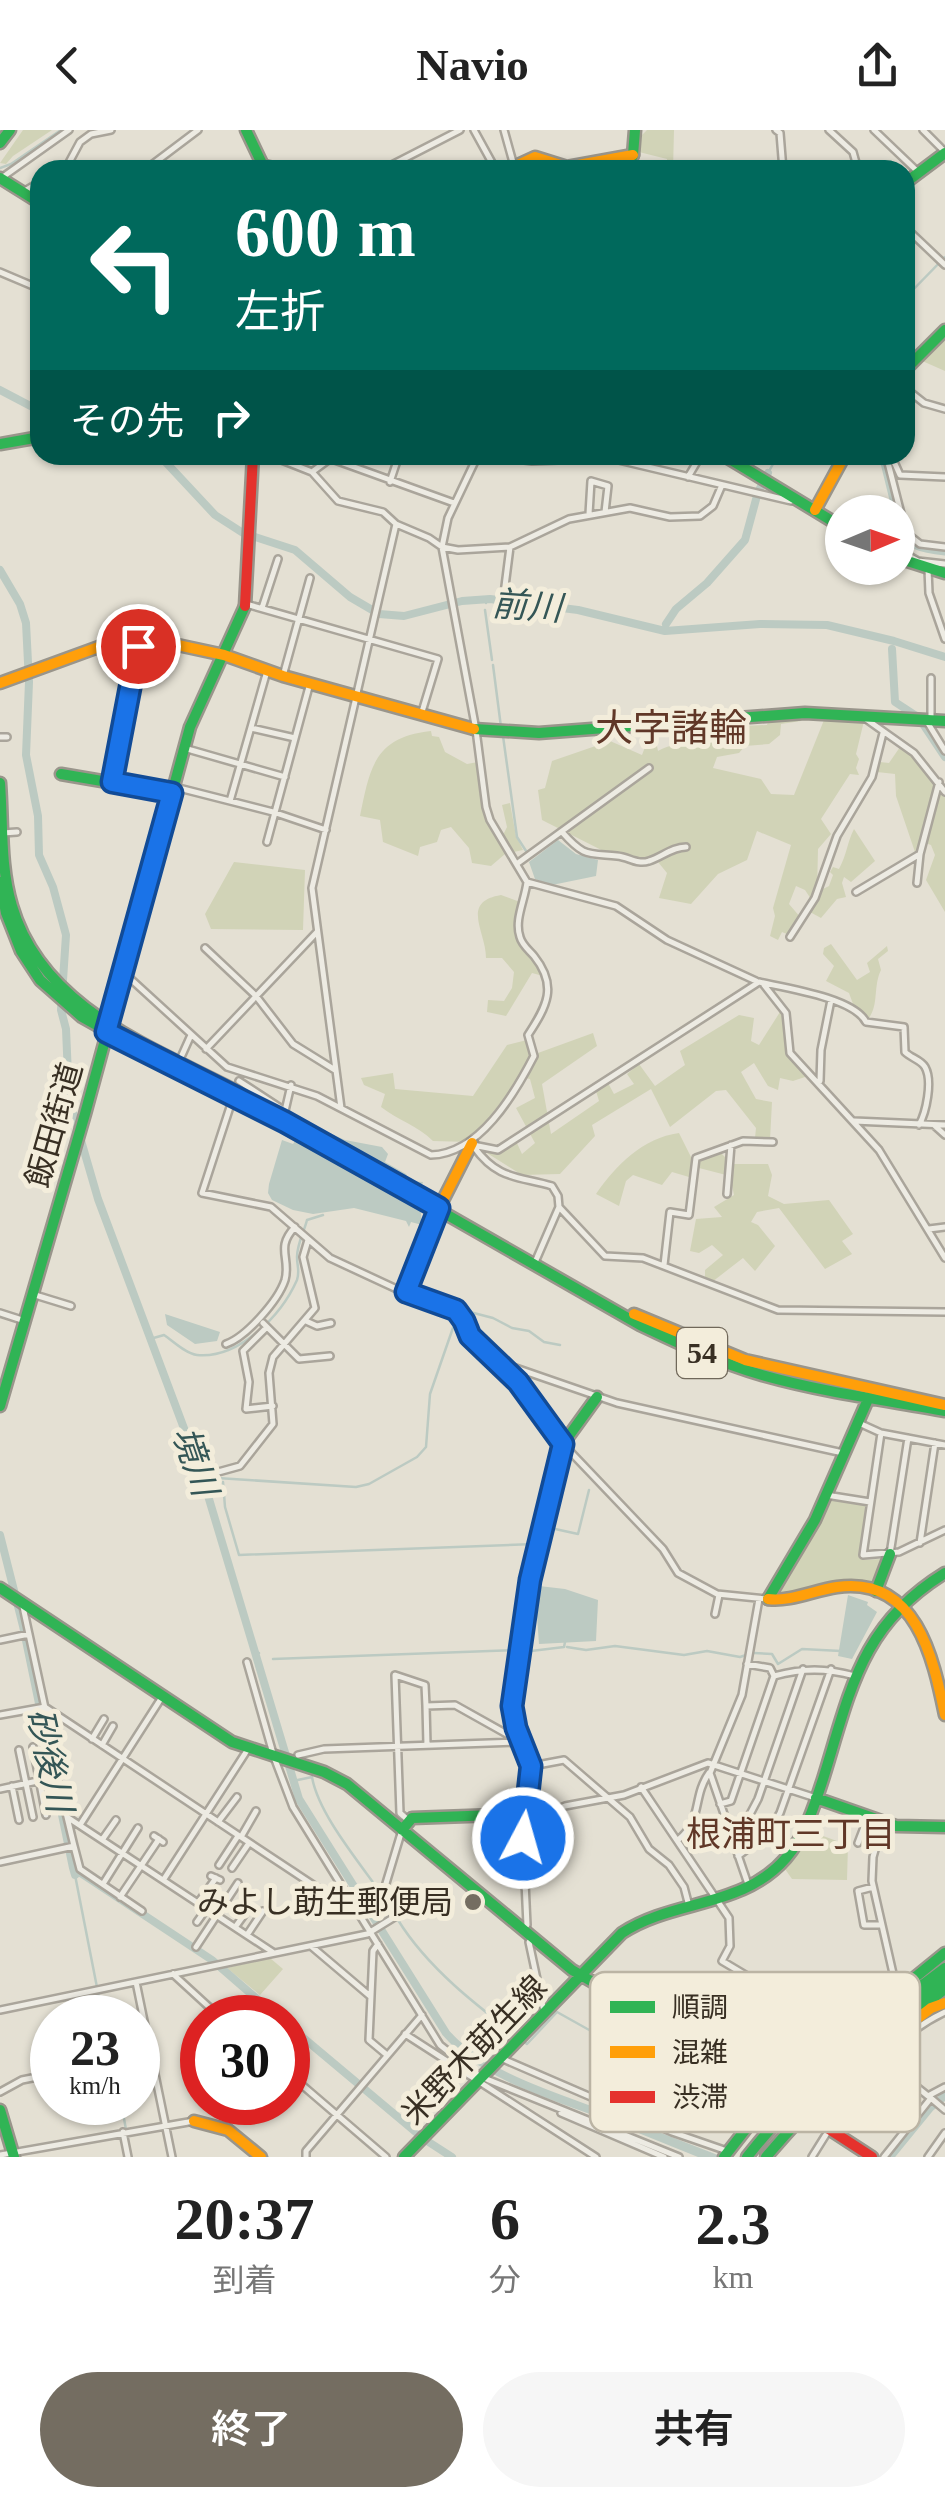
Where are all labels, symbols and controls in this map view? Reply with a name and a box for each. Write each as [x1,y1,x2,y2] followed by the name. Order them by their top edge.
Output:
[40,38,95,93] icon: back
[850,38,905,93] icon: share
[416,40,529,90] text: Navio
[235,194,416,271] text: 600 m
[70,200,200,330] icon: left
[235,287,325,337] text: 左折
[204,390,259,445] icon: right
[70,400,184,442] text: その先
[825,495,915,585] north arrow
[825,495,915,585] map controls
[491,585,567,629] water label: 前川
[96,604,181,689] pin
[111,619,166,674] icon: arrive
[595,707,747,749] district label: 大字諸輪
[19,1059,89,1191] street label: 飯田街道
[677,1328,727,1378] road number: 54
[165,1422,226,1504] water label: 境川
[20,1705,80,1819] water label: 砂後川
[471,1786,575,1890] position arrow
[686,1815,896,1854] district label: 根浦町三丁目
[197,1884,453,1920] place label: みよし莇生郵便局
[462,1891,484,1913] marker: みよし莇生郵便局
[394,1968,554,2132] street label: 米野木莇生線
[590,1972,920,2132] legend
[672,1992,728,2023] text: 順調
[180,1995,310,2125] speed limit sign: 30
[70,2020,120,2076] text: 23
[672,2037,728,2068] text: 混雑
[69,2072,121,2099] text: km/h
[672,2082,728,2113] text: 渋滞
[175,2186,314,2252] text: 20:37
[490,2186,520,2252] text: 6
[696,2191,771,2257] text: 2.3
[713,2259,753,2295] text: km
[212,2262,277,2298] text: 到着
[489,2262,521,2298] text: 分
[40,2372,463,2487] button: 終了
[483,2372,905,2487] button: 共有

